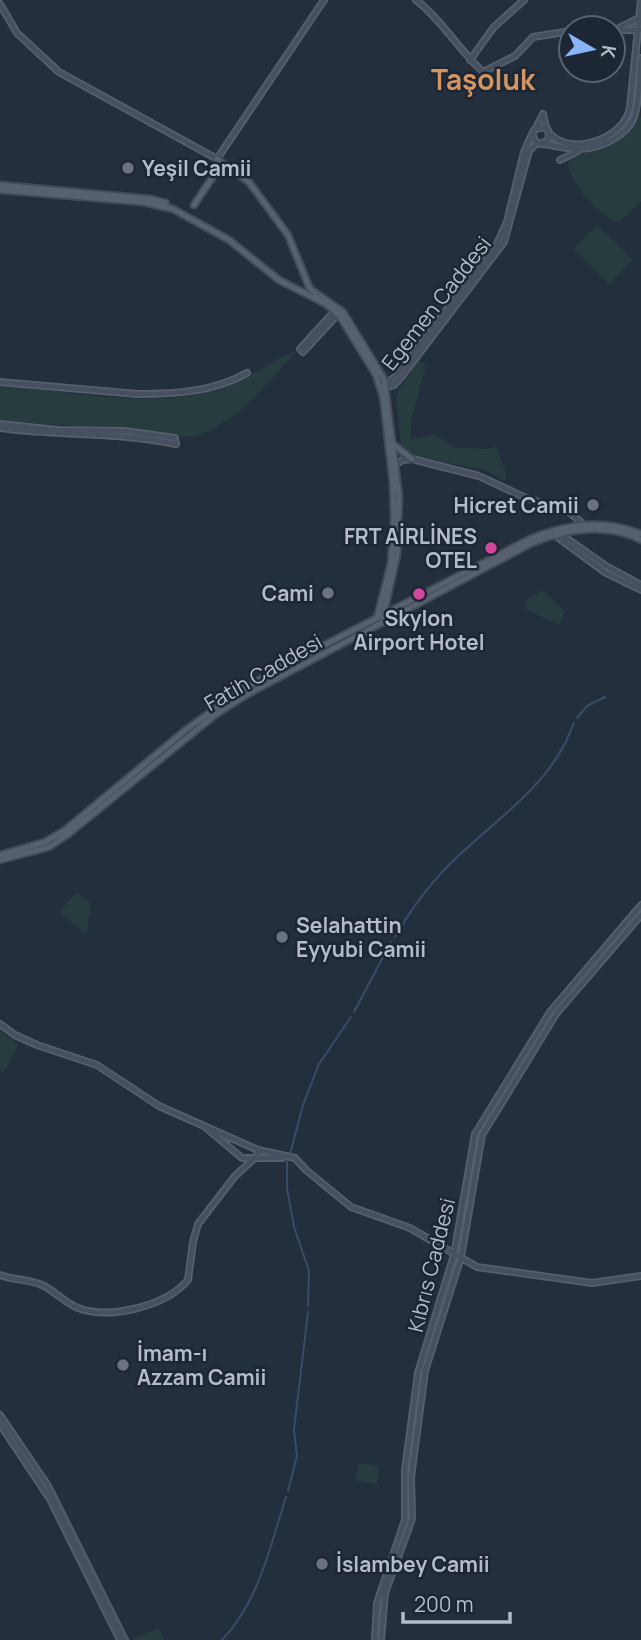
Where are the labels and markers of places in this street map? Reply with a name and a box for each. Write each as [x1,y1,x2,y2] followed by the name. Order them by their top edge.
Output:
[142,154,251,182] place label: Yeşil Camii
[120,160,136,176] marker: Yeşil Camii
[454,491,579,519] place label: Hicret Camii
[585,497,601,513] marker: Hicret Camii
[344,522,477,574] place label: FRT AİRLİNES OTEL
[483,540,499,556] marker: FRT AİRLİNES OTEL
[262,579,314,607] place label: Cami
[320,585,336,601] marker: Cami
[411,586,427,602] marker: Skylon Airport Hotel
[353,604,485,656] place label: Skylon Airport Hotel
[296,911,426,963] place label: Selahattin Eyyubi Camii
[274,929,290,945] marker: Selahattin Eyyubi Camii
[137,1339,266,1391] place label: İmam-ı Azzam Camii
[115,1357,131,1373] marker: İmam-ı Azzam Camii
[336,1550,490,1578] place label: İslambey Camii
[314,1556,330,1572] marker: İslambey Camii

